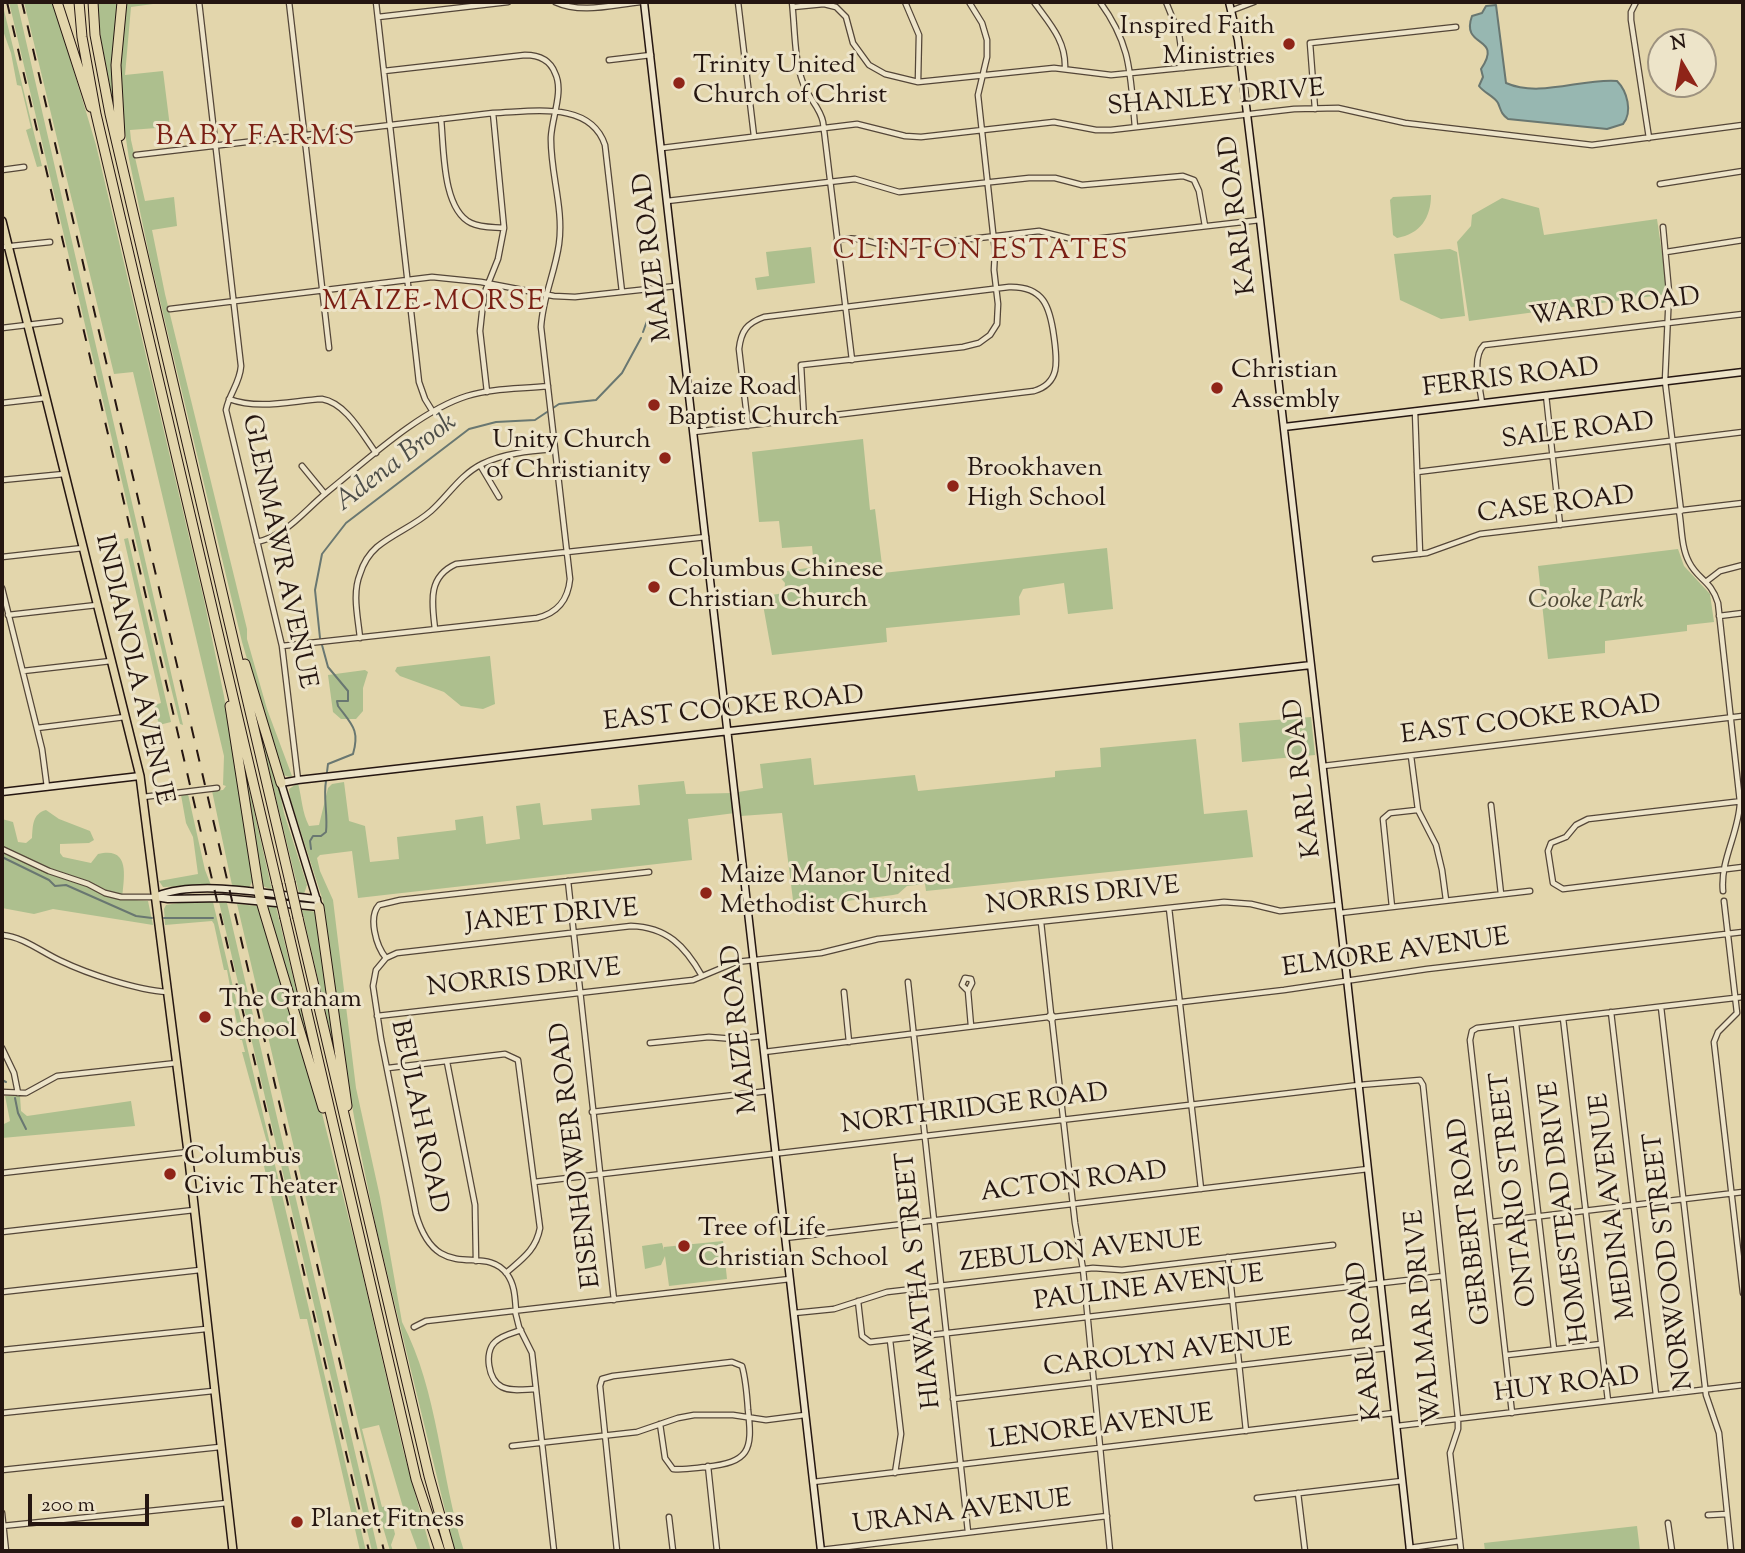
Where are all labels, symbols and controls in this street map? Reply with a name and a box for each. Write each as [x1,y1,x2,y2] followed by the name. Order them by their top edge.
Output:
[1120,13,1275,74] place label: Inspired Faith Ministries
[1647,28,1717,98] north arrow
[1669,29,1688,58] text: N
[1281,36,1297,52] marker: Inspired Faith Ministries
[693,52,887,114] place label: Trinity United Church of Christ
[671,75,687,91] marker: Trinity United Church of Christ
[1106,75,1326,125] street label: SHANLEY DRIVE
[157,122,355,156] district label: BABY FARMS
[1215,134,1265,296] street label: KARL ROAD
[629,171,681,343] street label: MAIZE ROAD
[834,236,1128,270] district label: CLINTON ESTATES
[1528,283,1702,335] street label: WARD ROAD
[323,287,545,321] district label: MAIZE-MORSE
[1421,354,1601,406] street label: FERRIS ROAD
[1231,357,1340,418] place label: Christian Assembly
[668,374,839,436] place label: Maize Road Baptist Church
[1209,380,1225,396] marker: Christian Assembly
[646,397,662,413] marker: Maize Road Baptist Church
[329,407,465,521] water label: Adena Brook
[1500,408,1656,458] street label: SALE ROAD
[233,412,321,692] street label: GLENMAWR AVENUE
[486,427,651,488] place label: Unity Church of Christianity
[657,450,673,466] marker: Unity Church of Christianity
[967,455,1106,516] place label: Brookhaven High School
[945,478,961,494] marker: Brookhaven High School
[1476,482,1636,532] street label: CASE ROAD
[86,532,178,808] street label: INDIANOLA AVENUE
[668,556,884,618] place label: Columbus Chinese Christian Church
[646,579,662,595] marker: Columbus Chinese Christian Church
[1528,587,1644,619] park label: Cooke Park
[602,682,866,740] street label: EAST COOKE ROAD
[1399,691,1663,753] street label: EAST COOKE ROAD
[1280,697,1330,859] street label: KARL ROAD
[720,862,951,924] place label: Maize Manor United Methodist Church
[985,872,1181,924] street label: NORRIS DRIVE
[698,885,714,901] marker: Maize Manor United Methodist Church
[464,895,640,941] street label: JANET DRIVE
[1281,924,1511,986] street label: ELMORE AVENUE
[718,943,766,1115] street label: MAIZE ROAD
[426,954,622,1006] street label: NORRIS DRIVE
[219,986,362,1048] place label: The Graham School
[197,1009,213,1025] marker: The Graham School
[381,1018,453,1216] street label: BEULAH ROAD
[546,1020,610,1290] street label: EISENHOWER ROAD
[1486,1070,1546,1308] street label: ONTARIO STREET
[840,1079,1110,1143] street label: NORTHRIDGE ROAD
[1535,1080,1599,1344] street label: HOMESTEAD DRIVE
[1586,1091,1644,1321] street label: MEDINA AVENUE
[1444,1116,1500,1326] street label: GERBERT ROAD
[1640,1130,1702,1392] street label: NORWOOD STREET
[184,1143,338,1204] place label: Columbus Civic Theater
[892,1150,950,1410] street label: HIAWATHA STREET
[979,1157,1169,1211] street label: ACTON ROAD
[162,1166,178,1182] marker: Columbus Civic Theater
[1401,1208,1451,1426] street label: WALMAR DRIVE
[698,1215,888,1276] place label: Tree of Life Christian School
[958,1225,1204,1281] street label: ZEBULON AVENUE
[676,1238,692,1254] marker: Tree of Life Christian School
[1032,1260,1266,1320] street label: PAULINE AVENUE
[1343,1260,1391,1422] street label: KARL ROAD
[1042,1324,1294,1386] street label: CAROLYN AVENUE
[1492,1363,1642,1411] street label: HUY ROAD
[987,1400,1215,1458] street label: LENORE AVENUE
[32,1480,152,1524] scale bar
[851,1485,1073,1543] street label: URANA AVENUE
[41,1491,95,1521] text: 200 m
[311,1506,464,1538] place label: Planet Fitness
[289,1514,305,1530] marker: Planet Fitness

